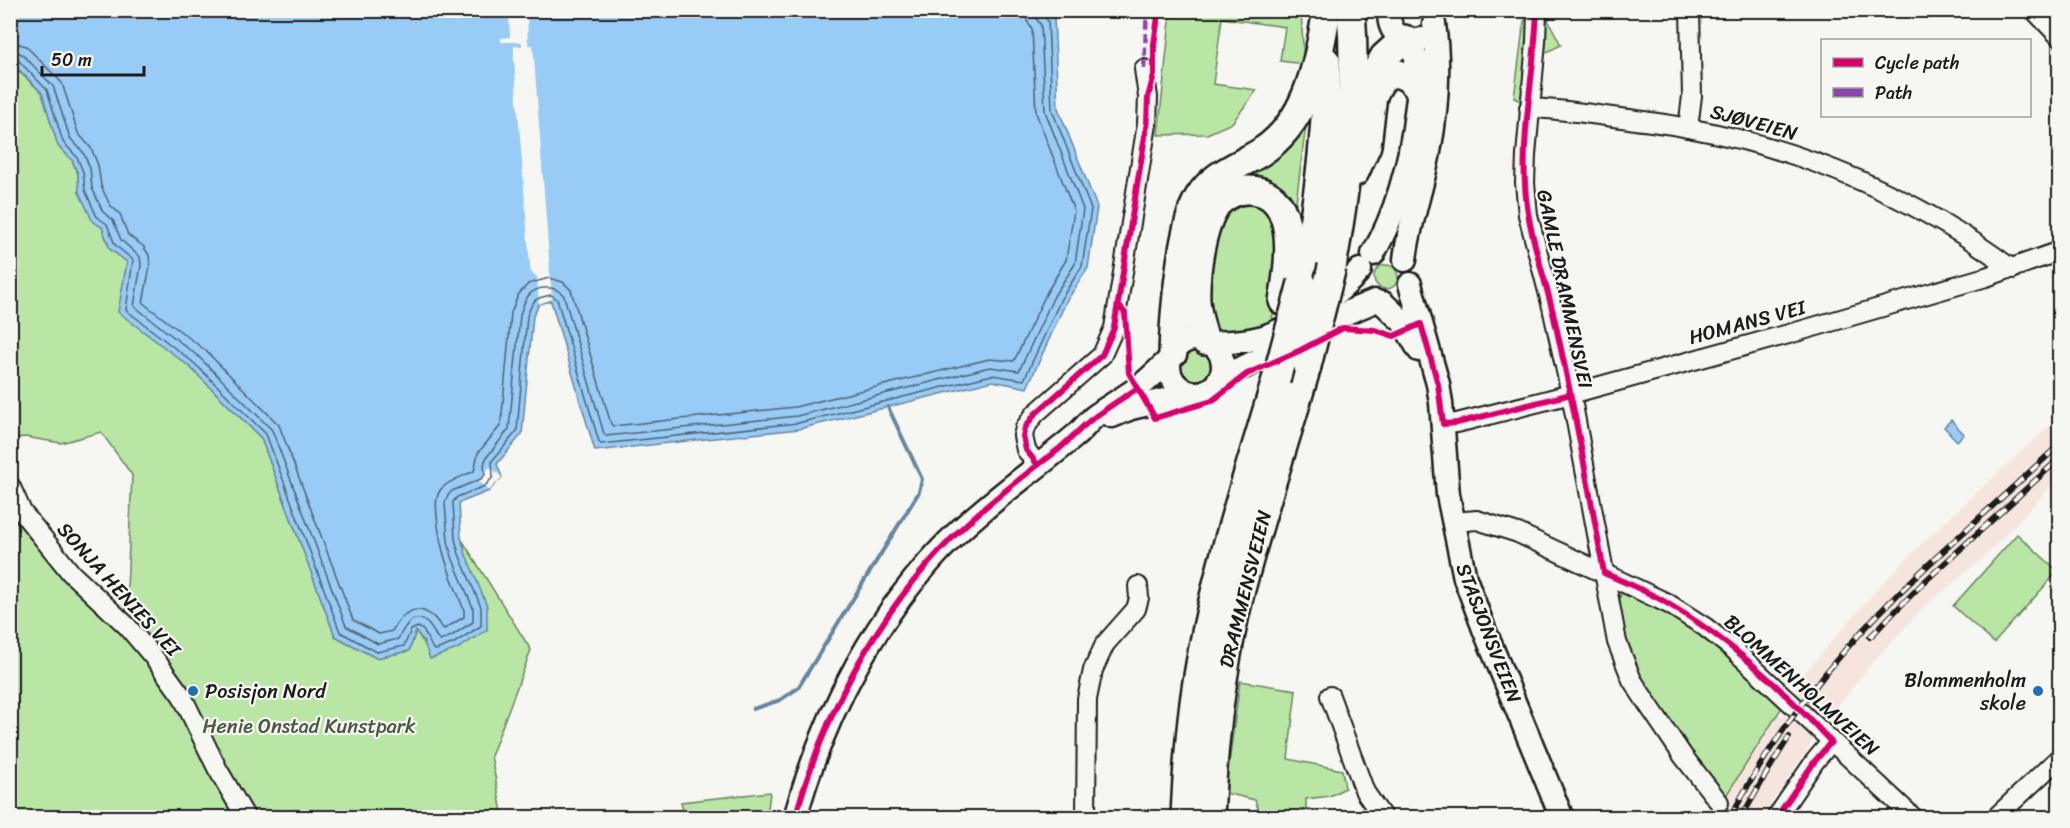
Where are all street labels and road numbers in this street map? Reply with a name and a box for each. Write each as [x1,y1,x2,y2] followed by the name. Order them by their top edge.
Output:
[1706,94,1802,151] street label: SJØVEIEN
[1526,186,1603,392] street label: GAMLE DRAMMENSVEI
[1685,290,1811,355] street label: HOMANS VEI
[1209,506,1282,672] street label: DRAMMENSVEIEN
[48,514,190,666] street label: SONJA HENIES VEI
[1446,558,1531,708] street label: STASJONSVEIEN
[1716,605,1888,765] street label: BLOMMENHOLMVEIEN

